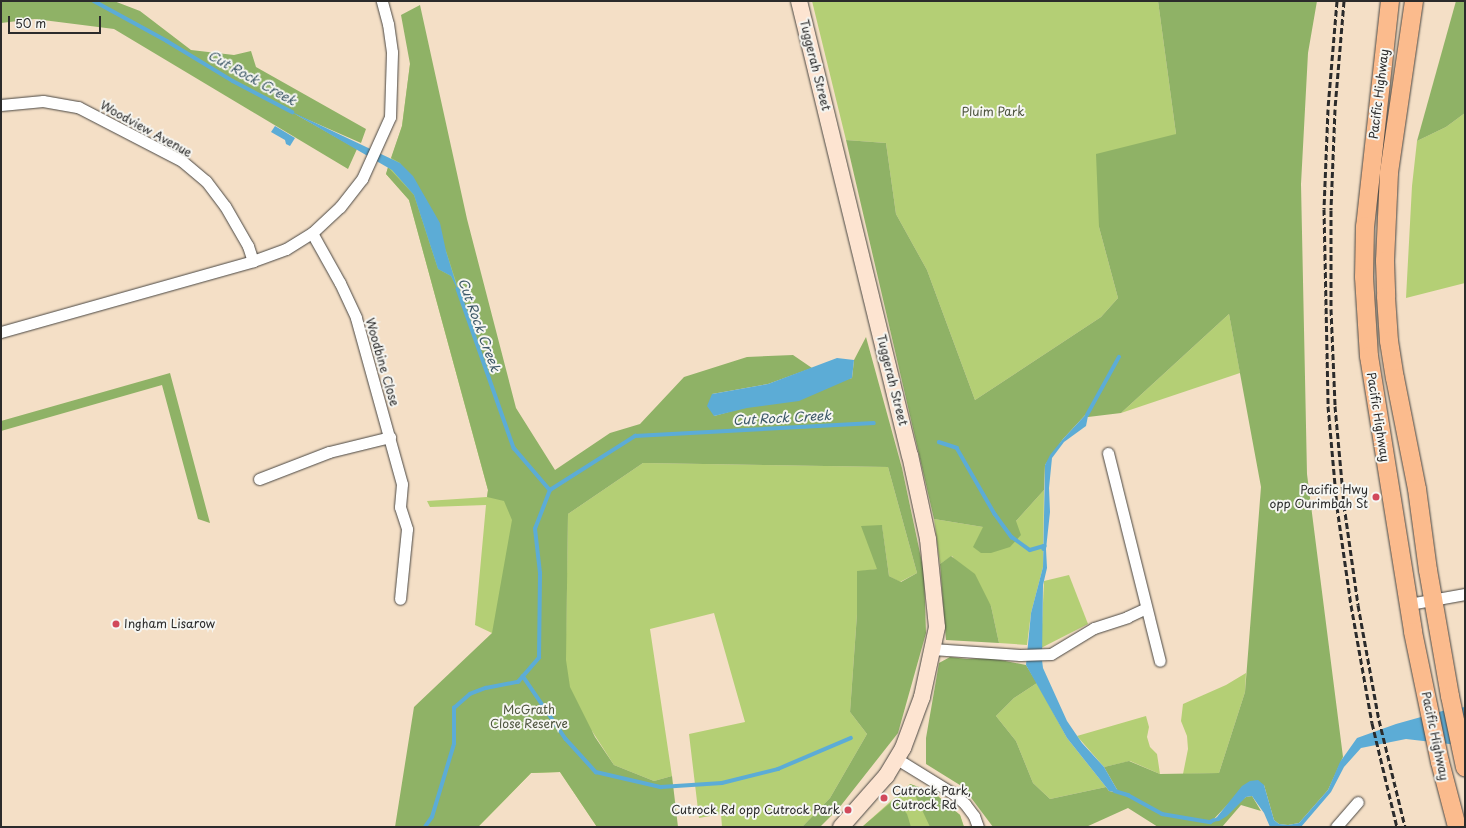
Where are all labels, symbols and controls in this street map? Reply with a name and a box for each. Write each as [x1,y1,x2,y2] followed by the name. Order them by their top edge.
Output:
[10,8,103,34] scale bar
[15,14,46,32] text: 50 m
[797,18,833,112] street label: Tuggerah Street
[205,47,299,109] water label: Cut Rock Creek
[1366,47,1392,141] street label: Pacific Highway
[98,98,194,160] street label: Woodview Avenue
[962,105,1024,119] park label: Pluim Park
[455,276,503,374] water label: Cut Rock Creek
[363,316,401,408] street label: Woodbine Close
[874,333,910,427] street label: Tuggerah Street
[1364,370,1392,464] street label: Pacific Highway
[732,408,832,428] water label: Cut Rock Creek
[1269,483,1368,511] place label: Pacific Hwy opp Ourimbah St
[1371,492,1381,502] marker: Pacific Hwy opp Ourimbah St
[124,617,216,631] place label: Ingham Lisarow
[111,619,121,629] marker: Ingham Lisarow
[1418,689,1452,783] street label: Pacific Highway
[490,703,568,731] park label: McGrath Close Reserve
[892,784,971,812] place label: Cutrock Park, Cutrock Rd
[879,793,889,803] marker: Cutrock Park, Cutrock Rd
[671,803,840,817] place label: Cutrock Rd opp Cutrock Park
[843,805,853,815] marker: Cutrock Rd opp Cutrock Park

